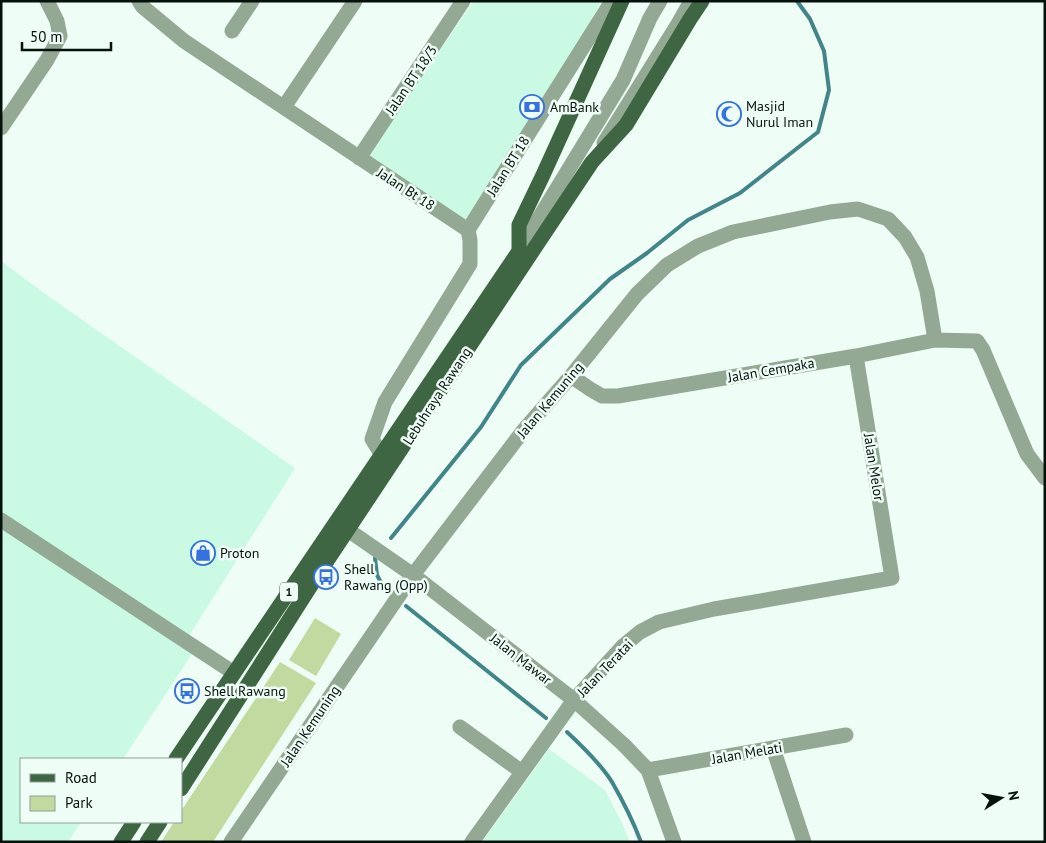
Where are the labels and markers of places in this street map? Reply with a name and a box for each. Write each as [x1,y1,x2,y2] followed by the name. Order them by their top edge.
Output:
[519,94,545,120] bank icon: AmBank
[746,97,813,131] place label: Masjid Nurul Iman
[550,98,599,116] place label: AmBank
[716,101,742,127] mosque icon: Masjid Nurul Iman
[190,540,216,566] shop icon: Proton
[220,544,259,562] place label: Proton
[344,560,428,594] place label: Shell Rawang (Opp)
[313,564,339,590] bus stop icon: Shell Rawang (Opp)
[174,678,200,704] bus stop icon: Shell Rawang
[204,682,286,700] place label: Shell Rawang

